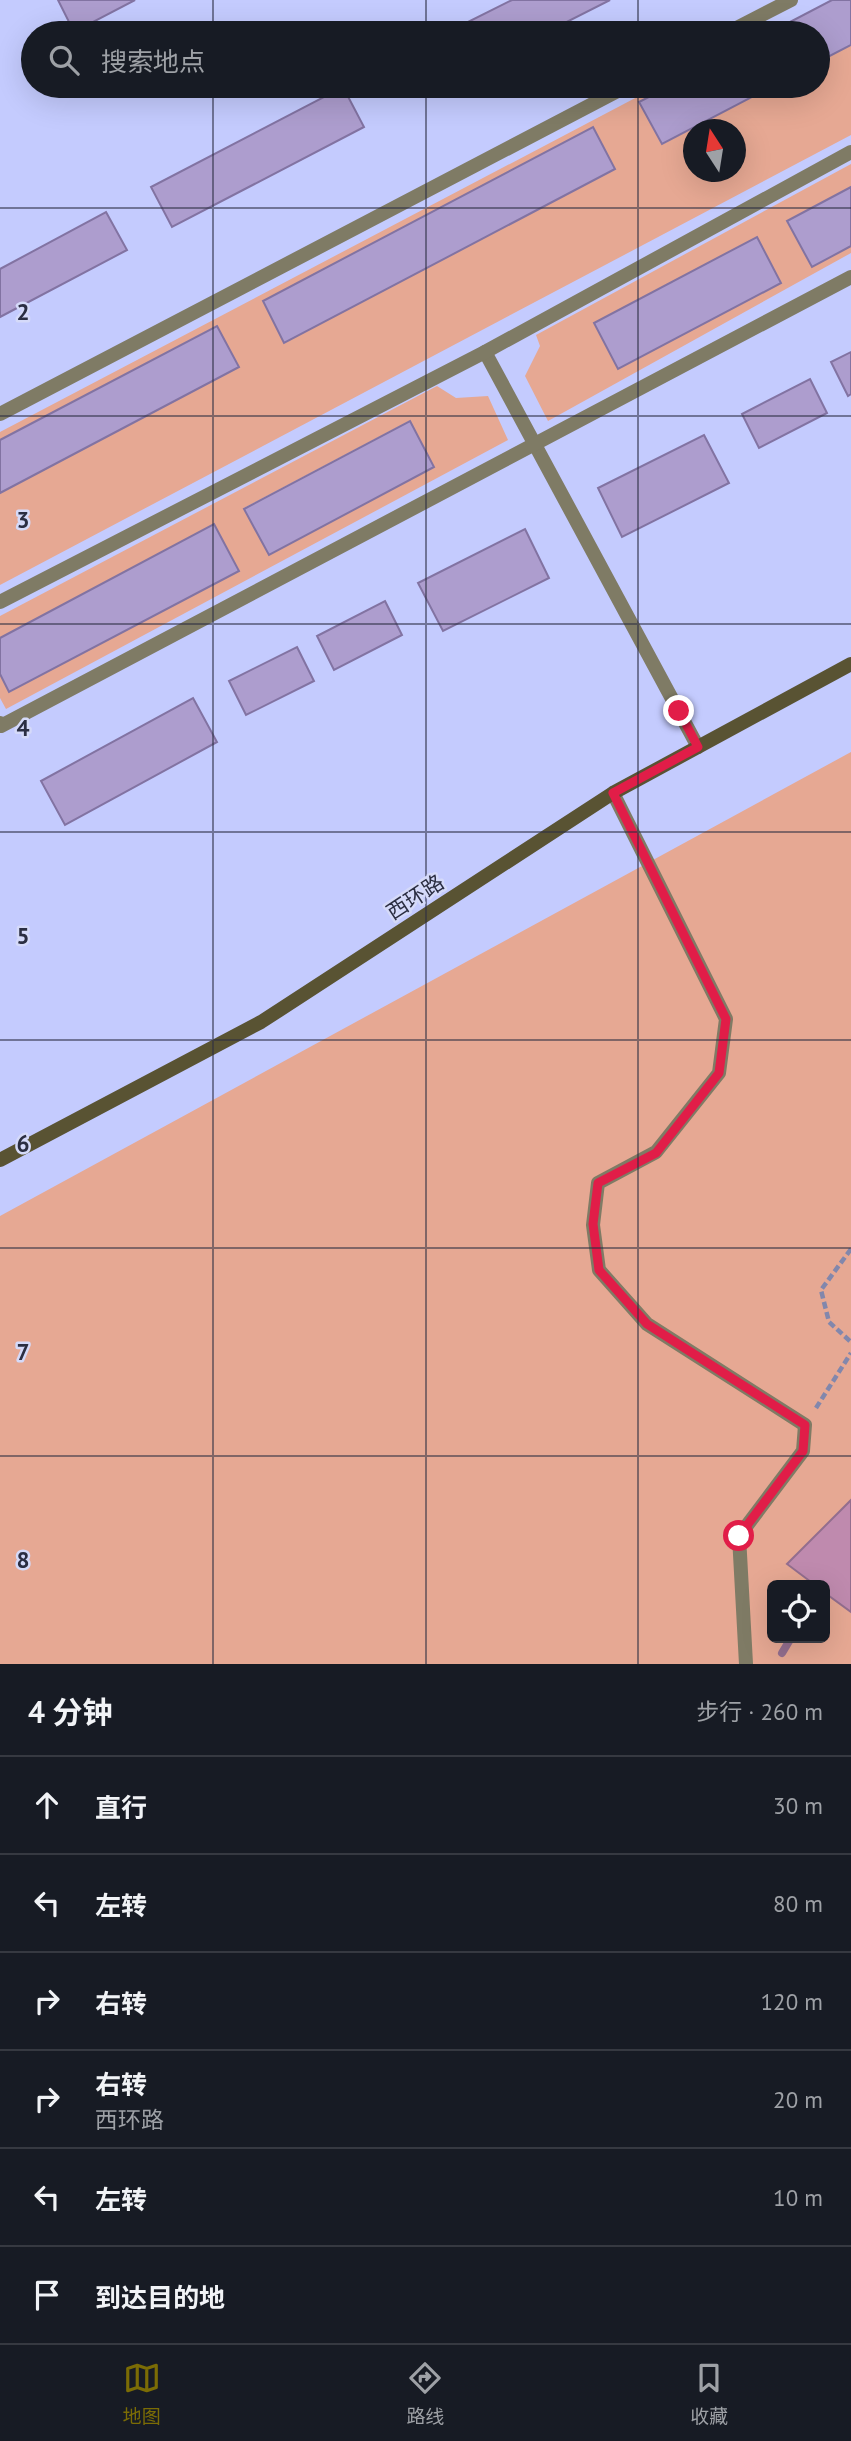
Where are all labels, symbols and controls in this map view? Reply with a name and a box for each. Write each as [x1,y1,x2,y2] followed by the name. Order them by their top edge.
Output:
[21,21,830,98] search box
[45,41,83,79] icon: search
[101,45,205,78] text: 搜索地点
[683,119,746,182] north arrow
[16,297,30,326] text: 2
[16,505,30,534] text: 3
[663,695,694,726] route end
[16,713,30,742] text: 4
[381,869,449,925] street label: 西环路
[16,921,30,950] text: 5
[16,1129,30,1158] text: 6
[16,1337,30,1366] text: 7
[723,1520,754,1551] route start
[16,1545,30,1574] text: 8
[767,1580,830,1643] map controls
[767,1580,830,1643] button: locate
[28,1692,113,1731] text: 4 分钟
[696,1697,823,1726] text: 步行 · 260 m
[28,1786,66,1824] icon: ahead
[95,1791,147,1824] text: 直行
[773,1791,823,1820] text: 30 m
[28,1884,66,1922] icon: left
[95,1889,147,1922] text: 左转
[773,1889,823,1918] text: 80 m
[28,1982,66,2020] icon: right
[95,1987,147,2020] text: 右转
[761,1987,823,2016] text: 120 m
[95,2068,147,2101] text: 右转
[28,2080,66,2118] icon: right
[773,2085,823,2114] text: 20 m
[95,2105,164,2134] text: 西环路
[28,2178,66,2216] icon: left
[95,2183,147,2216] text: 左转
[773,2183,823,2212] text: 10 m
[28,2276,66,2314] icon: arrive
[95,2281,225,2314] text: 到达目的地
[123,2359,161,2428] tab: 地图
[406,2359,444,2428] tab: 路线
[690,2359,728,2428] tab: 收藏

